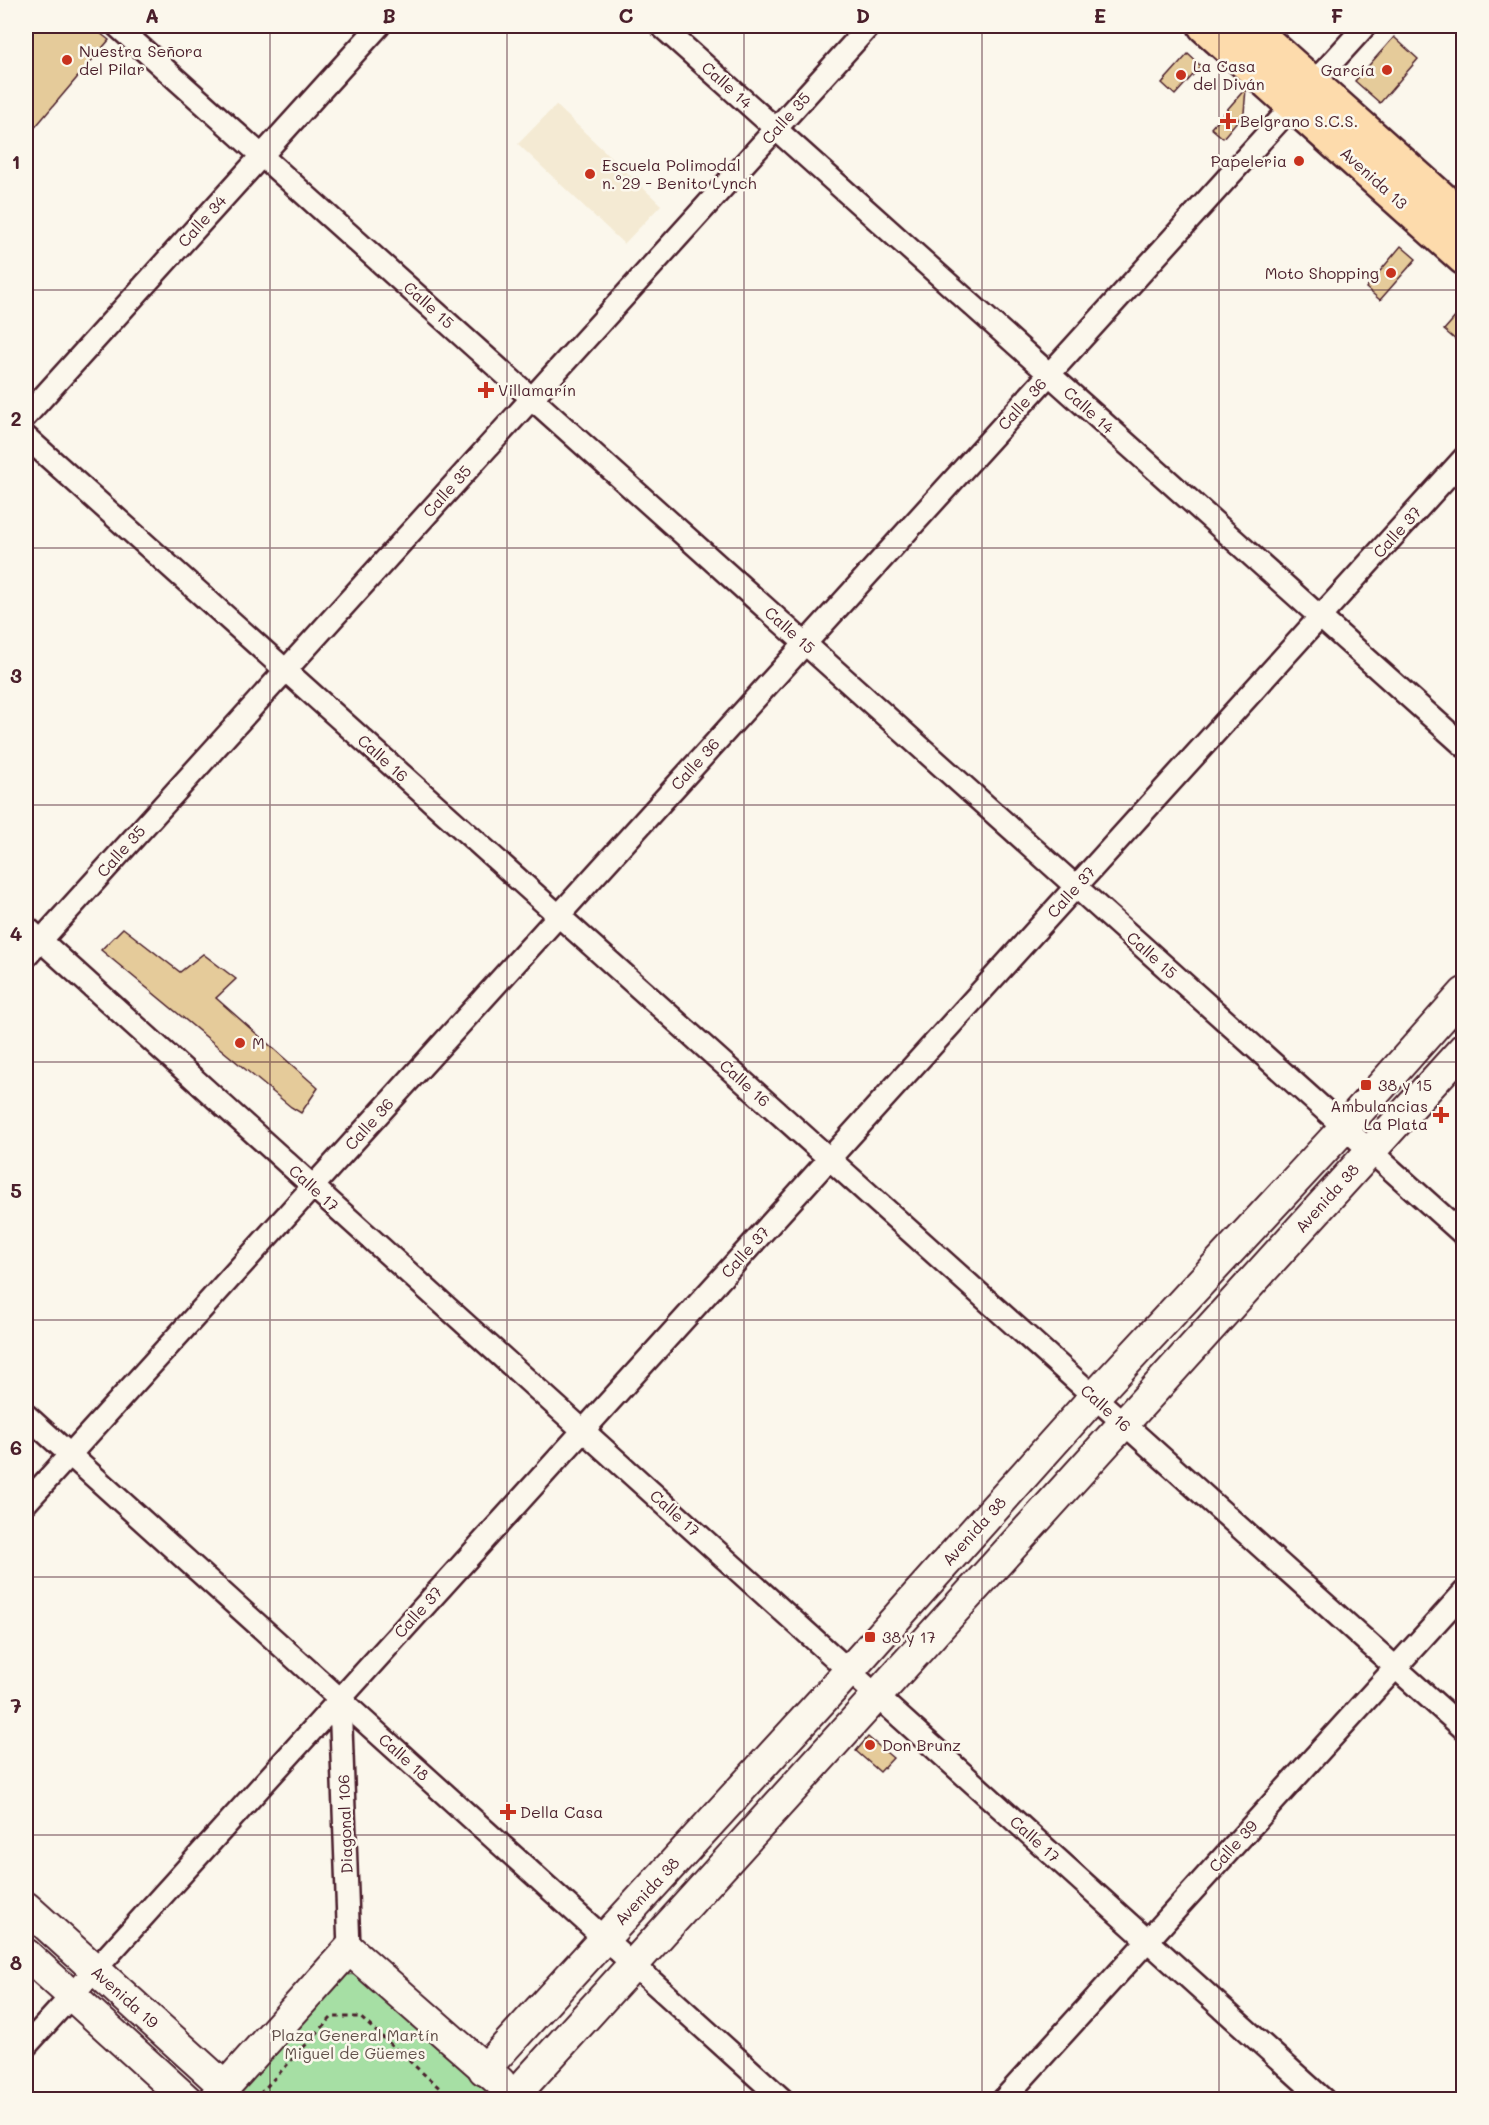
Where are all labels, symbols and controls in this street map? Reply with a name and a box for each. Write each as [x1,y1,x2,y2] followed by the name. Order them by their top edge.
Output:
[145,2,159,28] text: A
[382,2,396,28] text: B
[619,2,634,28] text: C
[856,2,870,28] text: D
[1094,2,1106,28] text: E
[1331,2,1344,28] text: F
[79,40,203,79] place label: Nuestra Señora del Pilar
[60,53,74,67] marker: Nuestra Señora del Pilar
[1193,55,1265,94] place label: La Casa del Diván
[698,56,757,113] street label: Calle 14
[1321,59,1375,80] place label: García
[1380,63,1394,77] marker: García
[1174,68,1188,82] marker: La Casa del Diván
[757,87,815,148] street label: Calle 35
[1240,110,1358,131] place label: Belgrano S.C.S.
[1221,114,1235,128] marker: Belgrano S.C.S.
[1336,142,1412,213] street label: Avenida 13
[12,148,20,174] text: 1
[1211,150,1287,171] place label: Papeleria
[602,154,756,193] place label: Escuela Polimodal n.°29 - Benito Lynch
[1292,154,1306,168] marker: Papeleria
[583,167,597,181] marker: Escuela Polimodal n.°29 - Benito Lynch
[173,190,231,251] street label: Calle 34
[1265,262,1379,283] place label: Moto Shopping
[1384,266,1398,280] marker: Moto Shopping
[400,276,459,333] street label: Calle 15
[993,373,1051,434] street label: Calle 36
[498,379,576,400] place label: Villamarín
[1060,381,1119,438] street label: Calle 14
[479,383,493,397] marker: Villamarín
[10,405,22,431] text: 2
[418,460,476,521] street label: Calle 35
[1368,501,1425,562] street label: Calle 37
[761,601,820,658] street label: Calle 15
[10,662,22,688] text: 3
[354,729,413,786] street label: Calle 16
[666,733,724,794] street label: Calle 36
[92,820,150,881] street label: Calle 35
[1042,861,1099,922] street label: Calle 37
[10,920,23,946] text: 4
[1123,926,1182,983] street label: Calle 15
[252,1032,265,1053] place label: M
[233,1036,247,1050] marker: M
[716,1054,775,1111] street label: Calle 16
[1378,1074,1432,1095] place label: 38 y 15
[1359,1078,1373,1092] marker: 38 y 15
[340,1093,398,1154] street label: Calle 36
[1330,1095,1428,1134] place label: Ambulancias La Plata
[1432,1106,1450,1124] marker: Ambulancias La Plata
[1290,1158,1363,1237] street label: Avenida 38
[285,1160,344,1216] street label: Calle 17
[10,1177,22,1203] text: 5
[716,1221,773,1282] street label: Calle 37
[1077,1379,1136,1436] street label: Calle 16
[10,1434,22,1460] text: 6
[646,1485,705,1541] street label: Calle 17
[937,1491,1010,1570] street label: Avenida 38
[389,1581,446,1642] street label: Calle 37
[882,1626,936,1647] place label: 38 y 17
[863,1630,877,1644] marker: 38 y 17
[10,1692,22,1718] text: 7
[375,1728,434,1785] street label: Calle 18
[882,1734,961,1755] place label: Don Brunz
[863,1738,877,1752] marker: Don Brunz
[332,1774,357,1874] street label: Diagonal 106
[520,1801,603,1822] place label: Della Casa
[501,1805,515,1819] marker: Della Casa
[1006,1811,1065,1867] street label: Calle 17
[1204,1815,1262,1876] street label: Calle 39
[610,1852,684,1929] street label: Avenida 38
[10,1949,22,1975] text: 8
[87,1961,163,2032] street label: Avenida 19
[271,2024,439,2063] park label: Plaza General Martín Miguel de Güemes

